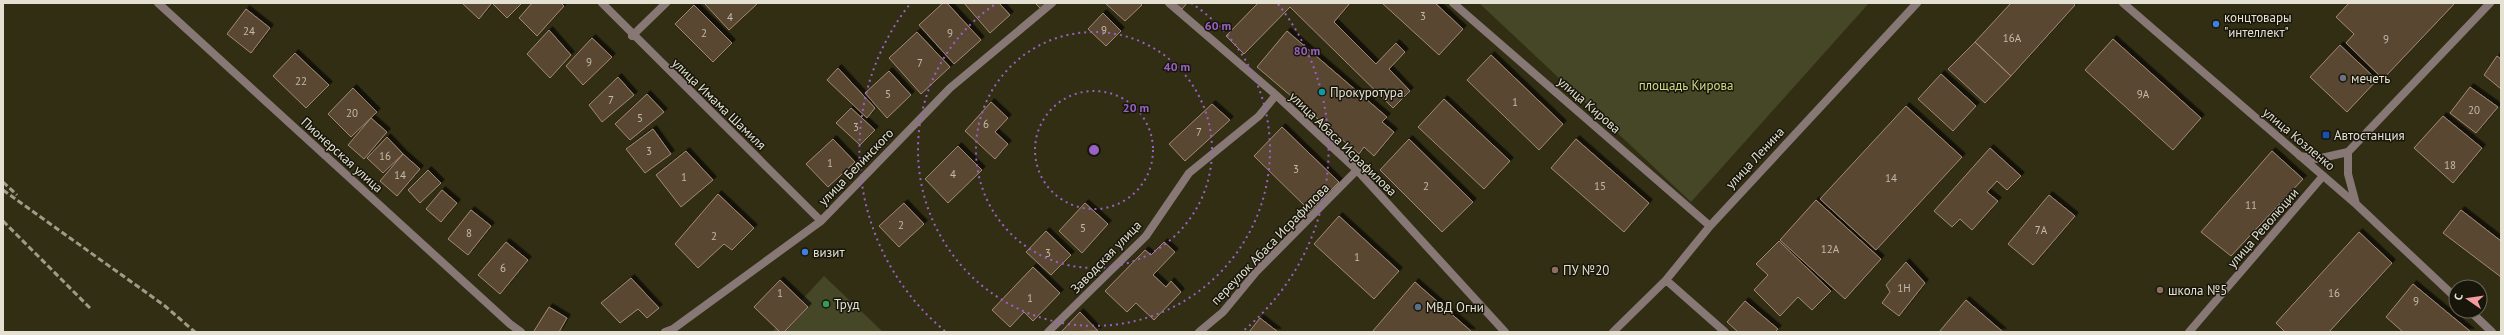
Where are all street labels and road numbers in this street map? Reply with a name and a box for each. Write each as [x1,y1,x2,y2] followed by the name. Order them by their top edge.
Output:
[668,55,770,153] street label: улица Имама Шамиля
[1554,73,1624,137] street label: улица Кирова
[1285,88,1401,200] street label: улица Абаса Исрафилова
[2259,104,2339,174] street label: улица Козленко
[297,114,387,196] street label: Пионерская улица
[1722,123,1788,193] street label: улица Ленина
[815,125,897,209] street label: улица Белинского
[1207,179,1333,309] street label: переулок Абаса Исрафилова
[2224,184,2302,272] street label: улица Революции
[1067,217,1145,297] street label: Заводская улица

